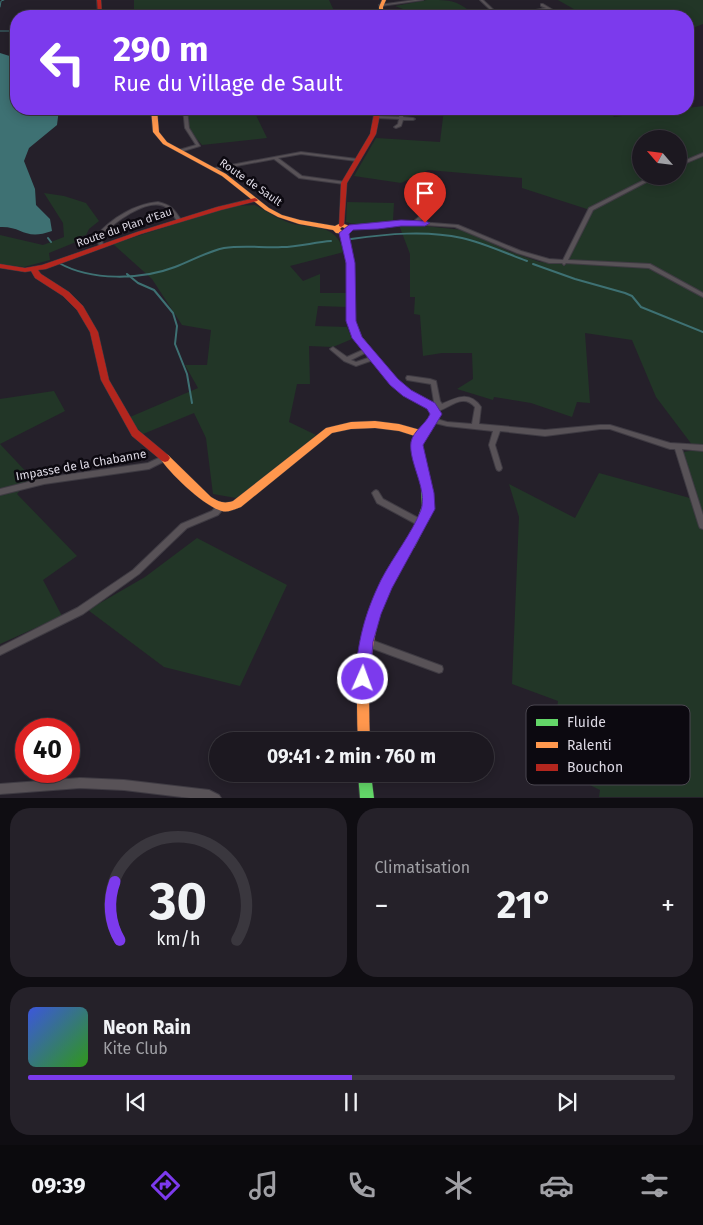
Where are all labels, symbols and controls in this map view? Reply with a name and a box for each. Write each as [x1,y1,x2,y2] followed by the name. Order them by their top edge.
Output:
[113,28,209,70] text: 290 m
[30,30,95,95] icon: left
[113,70,343,97] text: Rue du Village de Sault
[632,130,688,185] north arrow
[632,130,687,185] map controls
[217,156,284,209] street label: Route de Sault
[404,172,446,223] pin
[411,179,439,207] icon: arrive
[75,205,173,250] street label: Route du Plan d'Eau
[15,447,147,483] street label: Impasse de la Chabanne
[336,652,388,704] position arrow
[526,705,690,785] legend
[567,714,606,731] text: Fluide
[15,718,80,783] speed limit sign: 40
[567,737,612,754] text: Ralenti
[267,745,436,768] text: 09:41 · 2 min · 760 m
[567,759,623,776] text: Bouchon
[375,858,470,877] text: Climatisation
[149,870,207,933] text: 30
[497,882,553,928] text: 21°
[375,889,389,922] text: −
[661,889,675,922] text: +
[156,928,200,950] text: km/h
[103,1016,191,1039] text: Neon Rain
[103,1039,168,1058] text: Kite Club
[122,1088,150,1116] icon: previous
[337,1088,365,1116] icon: pause
[553,1088,581,1116] icon: next
[148,1168,183,1203] icon: directions
[246,1168,281,1203] icon: music
[344,1168,379,1203] icon: phone
[441,1168,476,1203] icon: climate
[539,1168,574,1203] icon: car
[637,1168,672,1203] icon: filters
[31,1172,85,1199] text: 09:39

